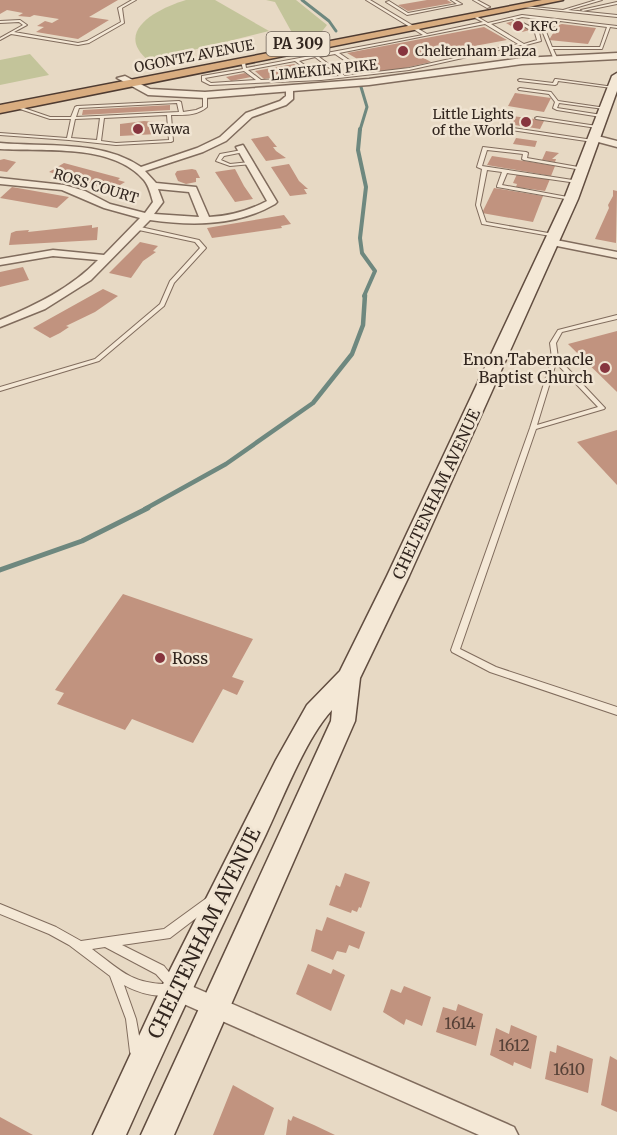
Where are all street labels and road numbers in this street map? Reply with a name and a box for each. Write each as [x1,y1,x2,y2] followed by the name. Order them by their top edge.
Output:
[266,32,330,56] road number: PA 309
[133,36,256,76] street label: OGONTZ AVENUE
[269,55,379,85] street label: LIMEKILN PIKE
[51,165,141,208] street label: ROSS COURT
[388,405,485,582] street label: CHELTENHAM AVENUE
[141,823,266,1043] street label: CHELTENHAM AVENUE

